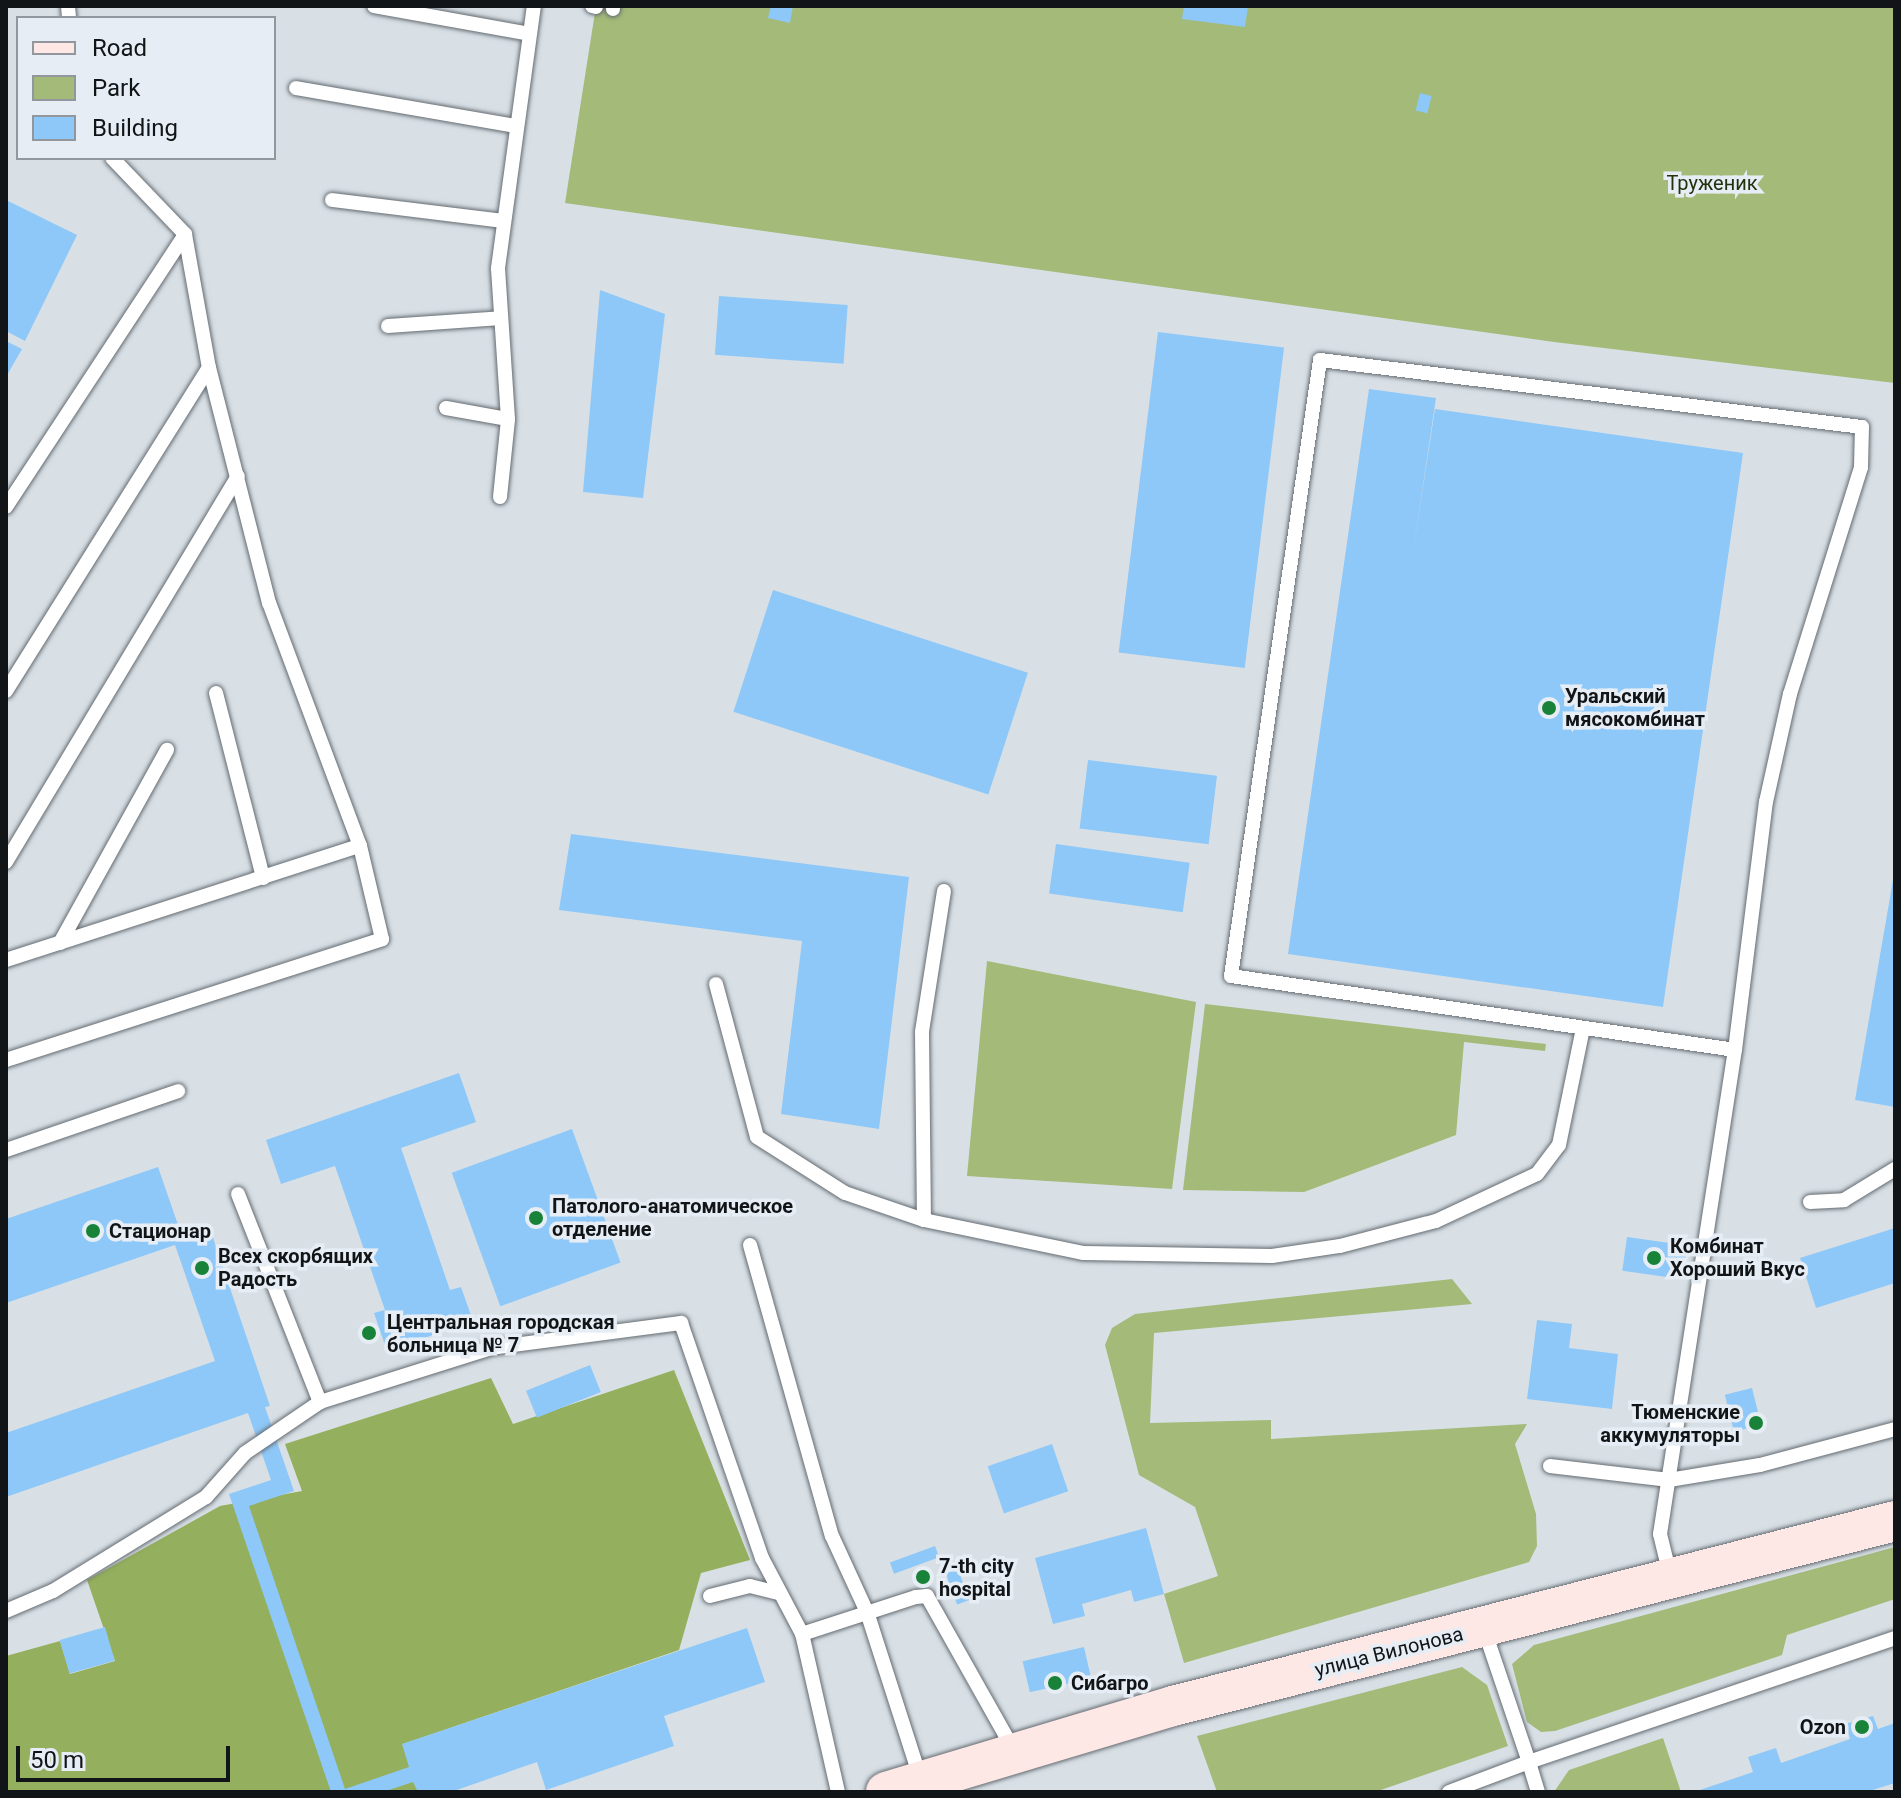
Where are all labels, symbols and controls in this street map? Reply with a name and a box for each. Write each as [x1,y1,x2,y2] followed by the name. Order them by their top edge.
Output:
[16,16,276,160] legend
[92,34,147,62] text: Road
[92,74,140,102] text: Park
[92,114,178,142] text: Building
[1666,171,1758,195] park label: Труженик
[1565,684,1705,731] place label: Уральский мясокомбинат
[1540,699,1558,717] marker: Уральский мясокомбинат
[552,1194,793,1241] place label: Патолого-анатомическое отделение
[527,1209,545,1227] marker: Патолого-анатомическое отделение
[109,1219,211,1243] place label: Стационар
[84,1222,102,1240] marker: Стационар
[1670,1234,1805,1281] place label: Комбинат Хороший Вкус
[218,1244,373,1291] place label: Всех скорбящих Радость
[1645,1249,1663,1267] marker: Комбинат Хороший Вкус
[193,1259,211,1277] marker: Всех скорбящих Радость
[387,1310,615,1357] place label: Центральная городская больница № 7
[358,1322,380,1344] marker: Центральная городская больница № 7
[1600,1400,1740,1447] place label: Тюменские аккумуляторы
[1747,1414,1765,1432] marker: Тюменские аккумуляторы
[939,1554,1014,1601] place label: 7-th city hospital
[914,1568,932,1586] marker: 7-th city hospital
[1312,1622,1466,1682] street label: улица Вилонова
[1071,1671,1148,1695] place label: Сибагро
[1046,1674,1064,1692] marker: Сибагро
[1800,1715,1846,1739] place label: Ozon
[1853,1718,1871,1736] marker: Ozon
[20,1730,234,1780] scale bar
[30,1746,84,1774] text: 50 m

